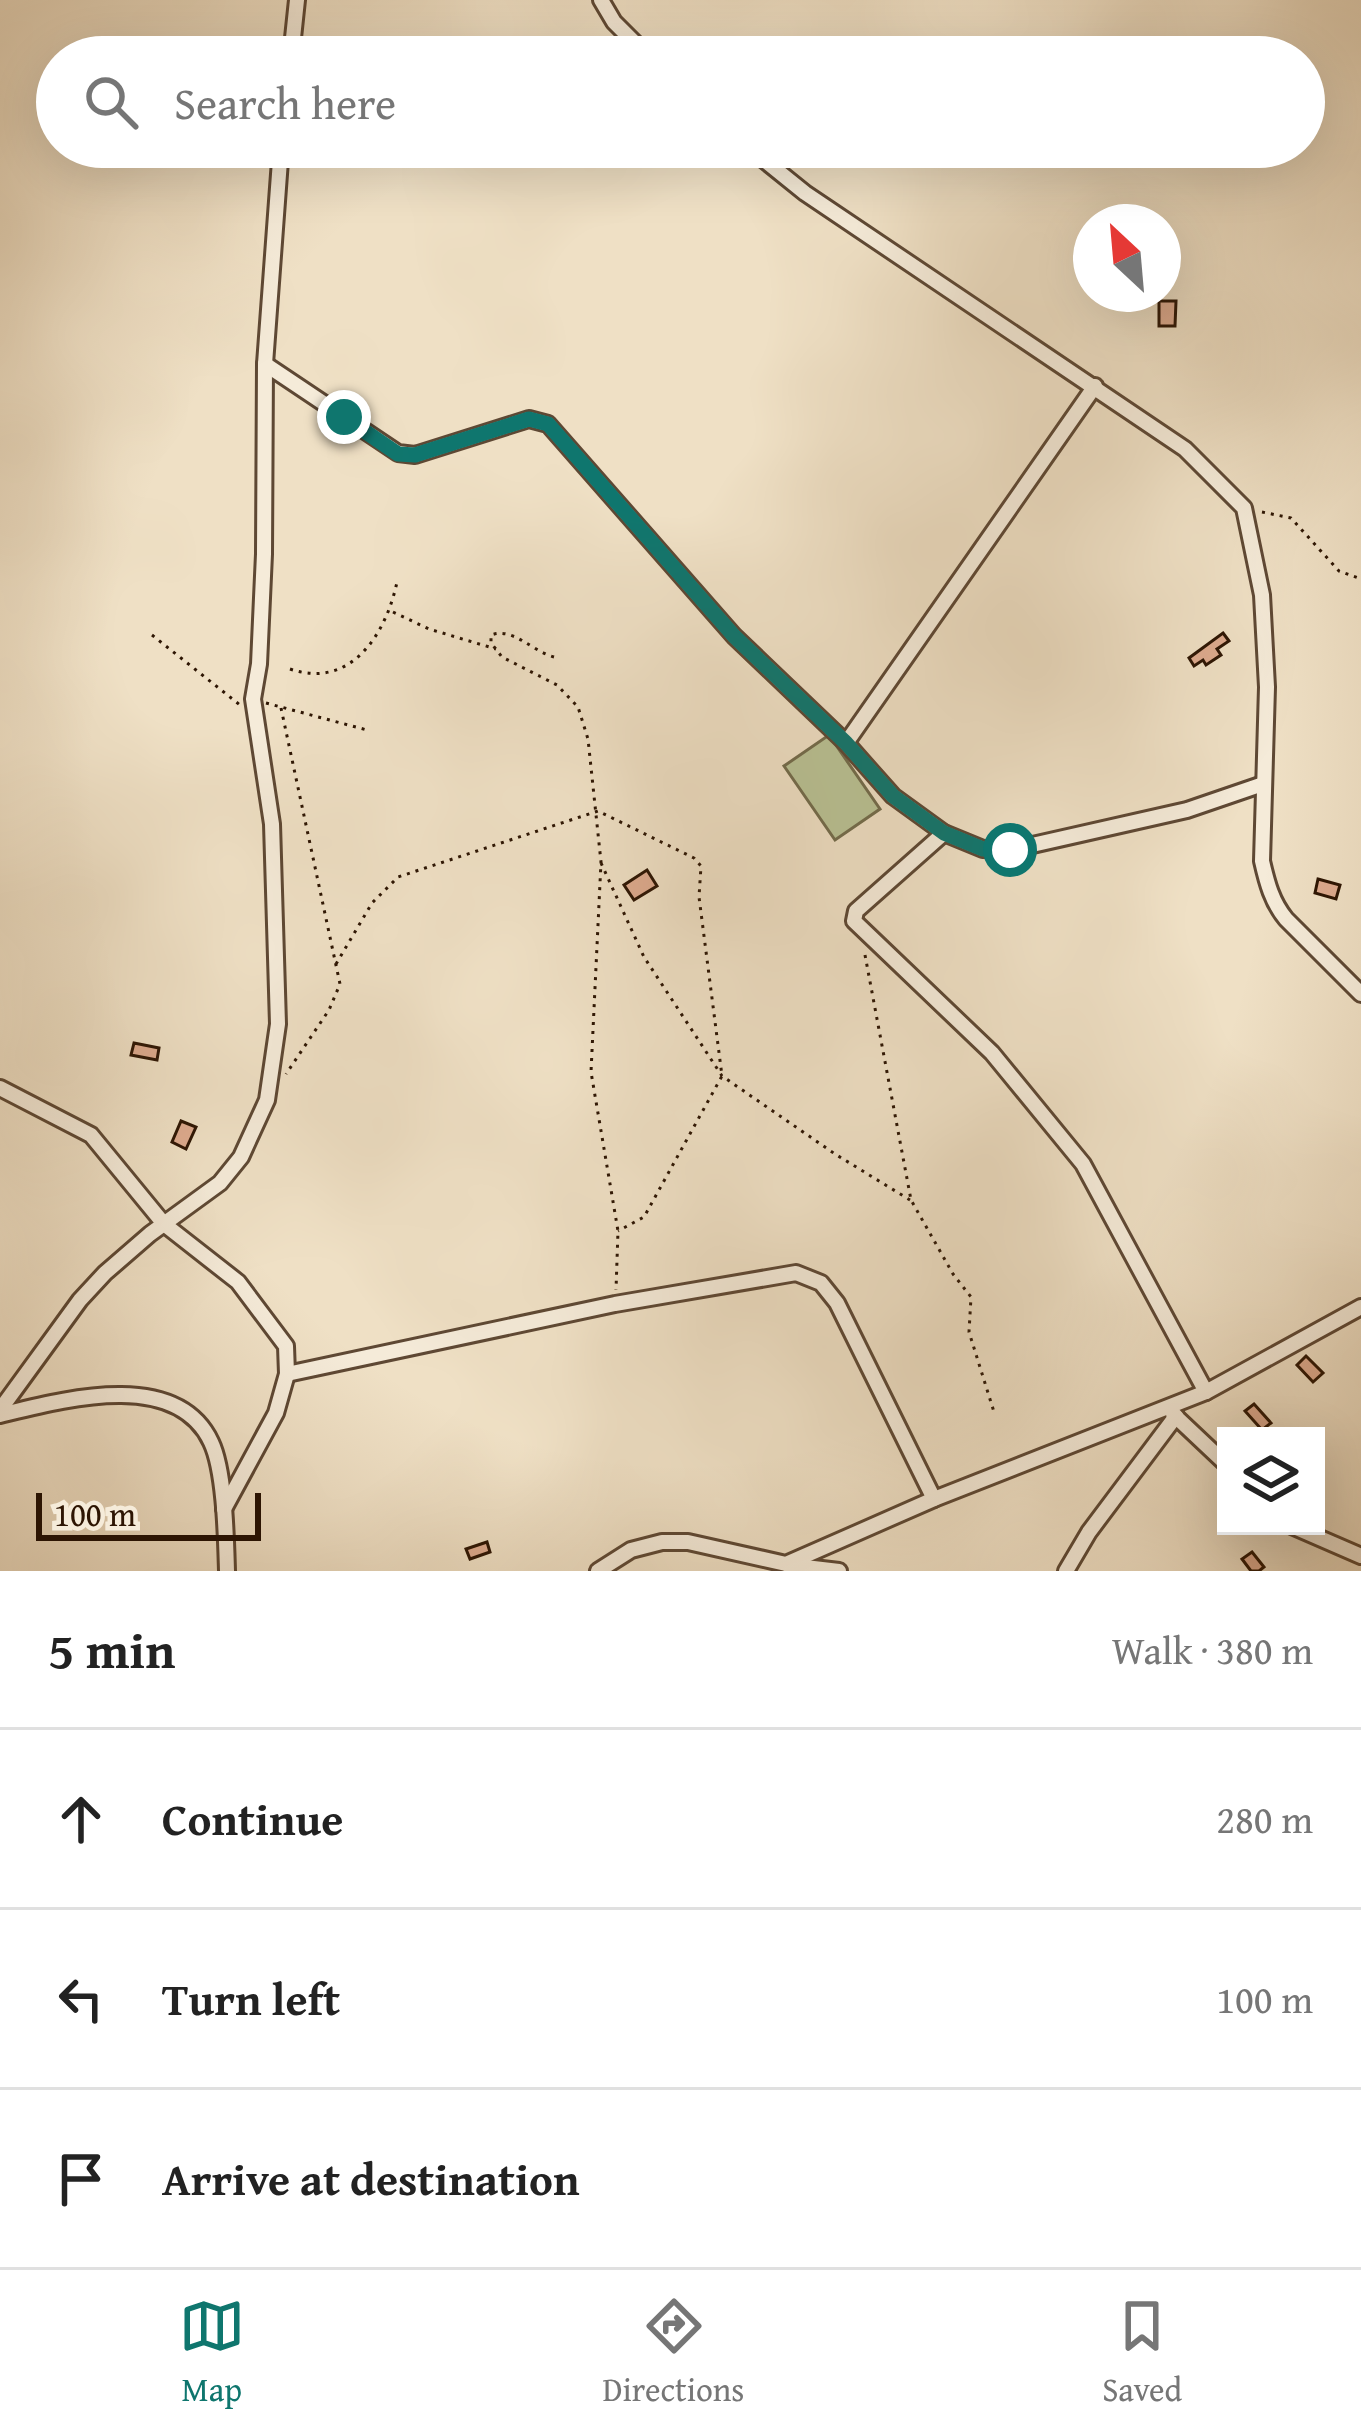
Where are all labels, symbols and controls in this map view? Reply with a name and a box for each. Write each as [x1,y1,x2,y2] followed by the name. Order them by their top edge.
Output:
[36,36,1325,168] search box
[78,69,144,135] icon: search
[174,70,396,135] text: Search here
[1073,204,1181,312] north arrow
[317,390,371,444] route end
[983,823,1037,877] route start
[1217,1427,1325,1535] map controls
[1217,1427,1325,1535] button: layers
[36,1487,261,1540] scale bar
[54,1490,136,1538] text: 100 m
[48,1612,175,1687] text: 5 min
[1112,1621,1313,1678] text: Walk · 380 m
[48,1786,114,1852] icon: ahead
[162,1786,343,1851] text: Continue
[1216,1790,1313,1847] text: 280 m
[48,1966,114,2032] icon: left
[162,1966,340,2031] text: Turn left
[1216,1970,1313,2027] text: 100 m
[48,2146,114,2212] icon: arrive
[162,2146,580,2211] text: Arrive at destination
[179,2293,245,2413] tab: Map
[603,2293,744,2413] tab: Directions
[1102,2293,1182,2413] tab: Saved

